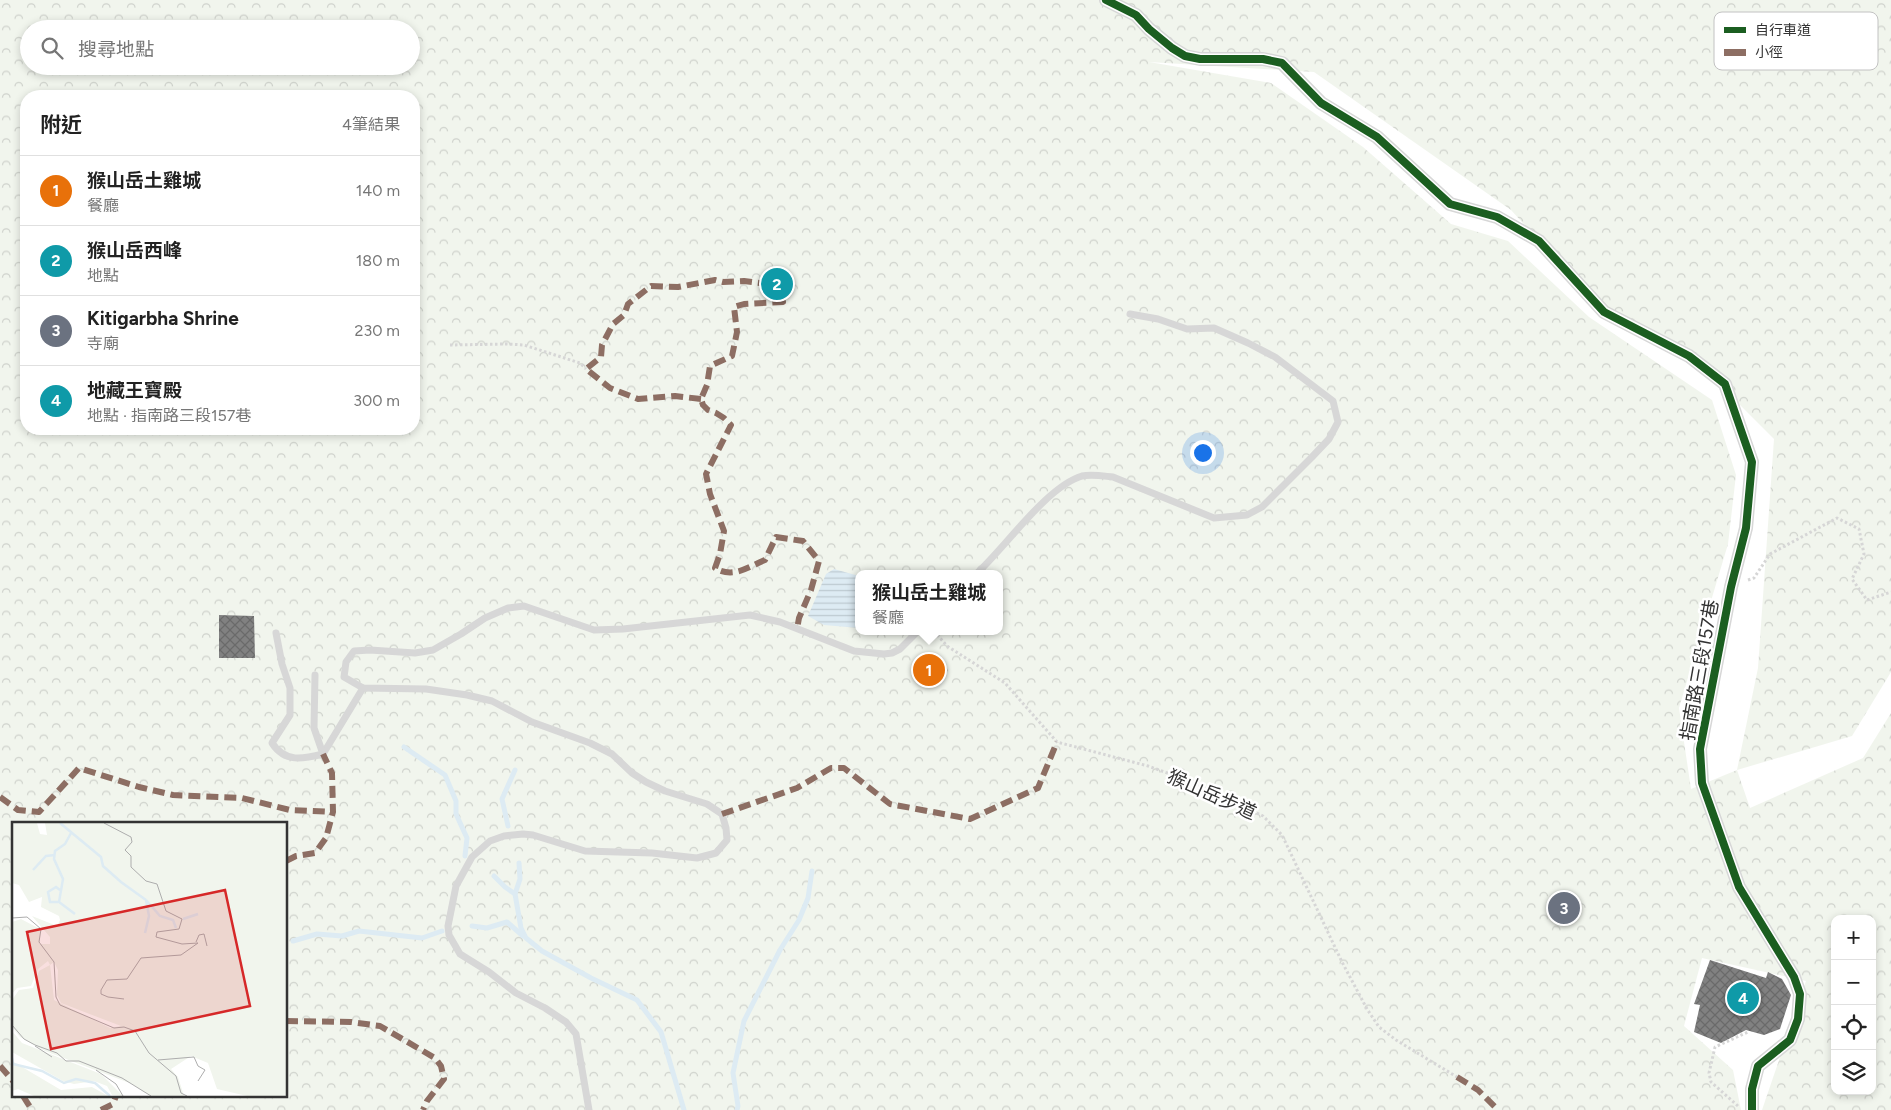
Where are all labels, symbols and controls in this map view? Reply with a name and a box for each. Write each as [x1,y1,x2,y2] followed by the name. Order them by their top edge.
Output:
[1714,12,1878,70] legend
[20,20,420,75] search box
[1755,22,1811,39] text: 自行車道
[38,34,66,62] icon: search
[78,38,154,61] text: 搜尋地點
[1755,44,1783,61] text: 小徑
[40,112,82,137] text: 附近
[342,115,400,134] text: 4筆結果
[87,169,201,192] text: 猴山岳土雞城
[53,181,59,200] text: 1
[356,181,400,200] text: 140 m
[87,196,119,215] text: 餐廳
[87,239,182,262] text: 猴山岳西峰
[51,251,61,270] text: 2
[356,251,400,270] text: 180 m
[761,265,793,303] pin: 2
[87,266,119,285] text: 地點
[87,307,239,330] text: Kitigarbha Shrine
[52,321,60,340] text: 3
[355,321,400,340] text: 230 m
[87,334,119,353] text: 寺廟
[87,379,182,402] text: 地藏王寶殿
[51,391,61,410] text: 4
[353,391,400,410] text: 300 m
[87,406,251,425] text: 地點 · 指南路三段157巷
[1190,440,1216,466] your location
[855,570,1003,635] popup
[872,581,986,604] text: 猴山岳土雞城
[1676,598,1723,742] street label: 指南路三段157巷
[872,608,904,627] text: 餐廳
[913,651,945,689] pin: 1
[1164,765,1260,824] street label: 猴山岳步道
[12,822,288,1098] inset map
[1548,889,1580,927] pin: 3
[1831,915,1876,1095] map controls
[1831,915,1876,960] button: +
[1831,960,1876,1005] button: −
[1727,979,1759,1017] pin: 4
[1831,1005,1876,1050] button: locate
[1831,1050,1876,1095] button: layers

